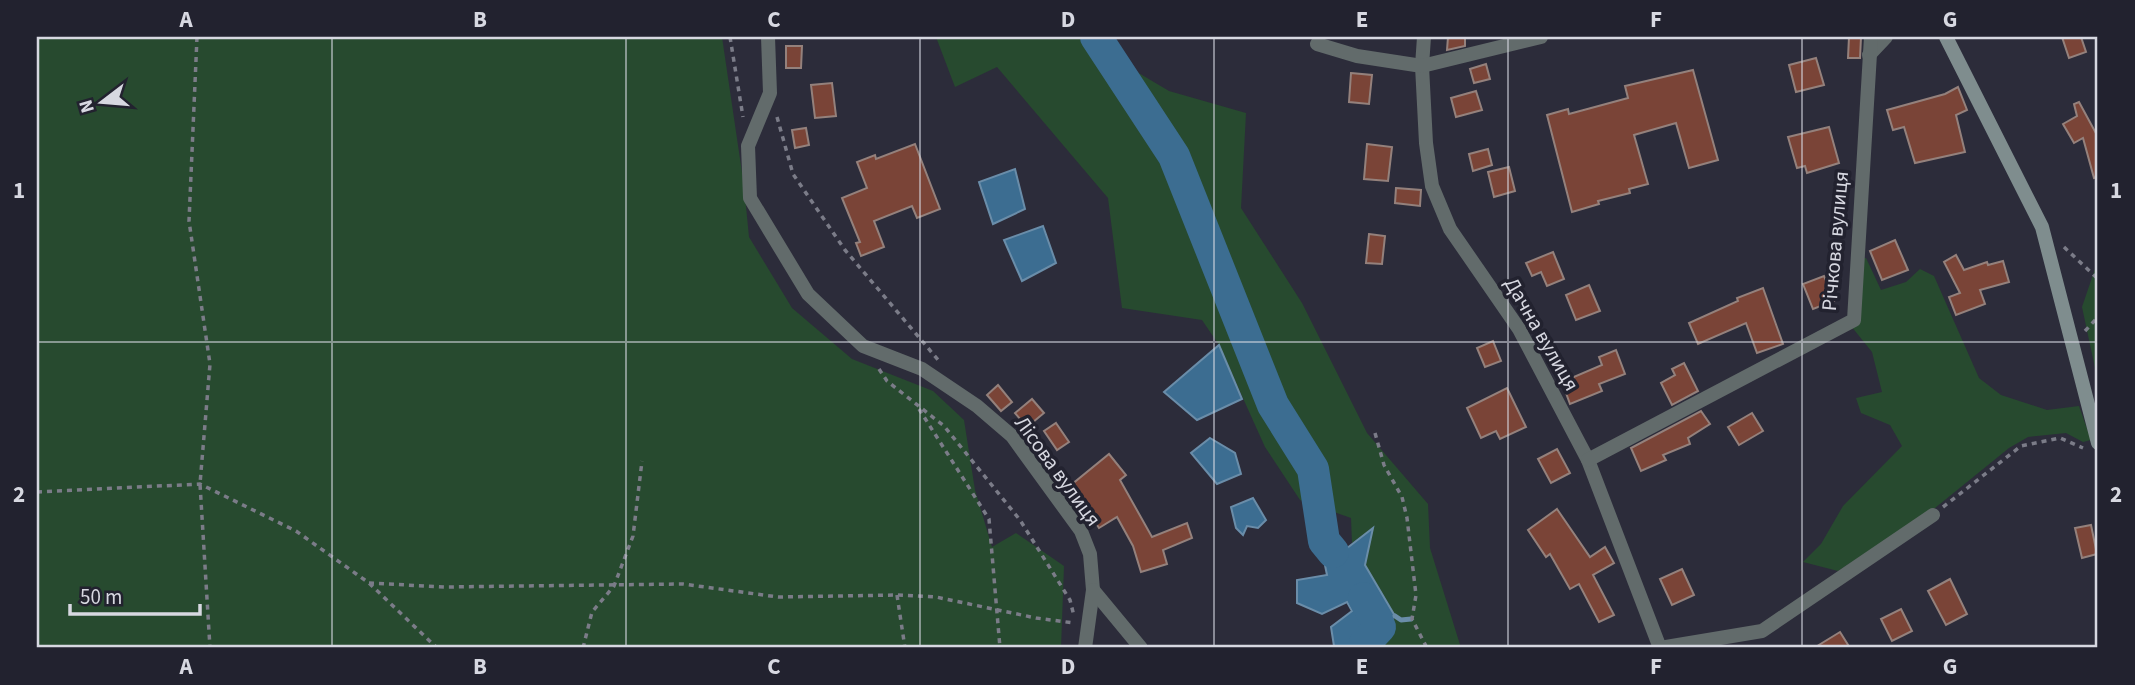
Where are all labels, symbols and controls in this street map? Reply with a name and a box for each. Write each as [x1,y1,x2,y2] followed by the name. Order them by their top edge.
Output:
[178,3,193,36] text: A
[473,3,487,36] text: B
[767,3,781,36] text: C
[1061,3,1075,36] text: D
[1356,3,1368,36] text: E
[1650,3,1662,36] text: F
[1943,3,1957,36] text: G
[66,66,136,136] north arrow
[72,96,102,116] text: N
[1814,170,1856,312] street label: Річкова вулиця
[13,174,25,207] text: 1
[2110,174,2122,207] text: 1
[1497,271,1587,397] street label: Дачна вулиця
[1008,410,1108,532] street label: Лісова вулиця
[13,478,25,511] text: 2
[2110,478,2122,511] text: 2
[70,573,200,617] scale bar
[80,582,122,612] text: 50 m
[178,650,193,683] text: A
[473,650,487,683] text: B
[767,650,781,683] text: C
[1061,650,1075,683] text: D
[1356,650,1368,683] text: E
[1650,650,1662,683] text: F
[1943,650,1957,683] text: G

